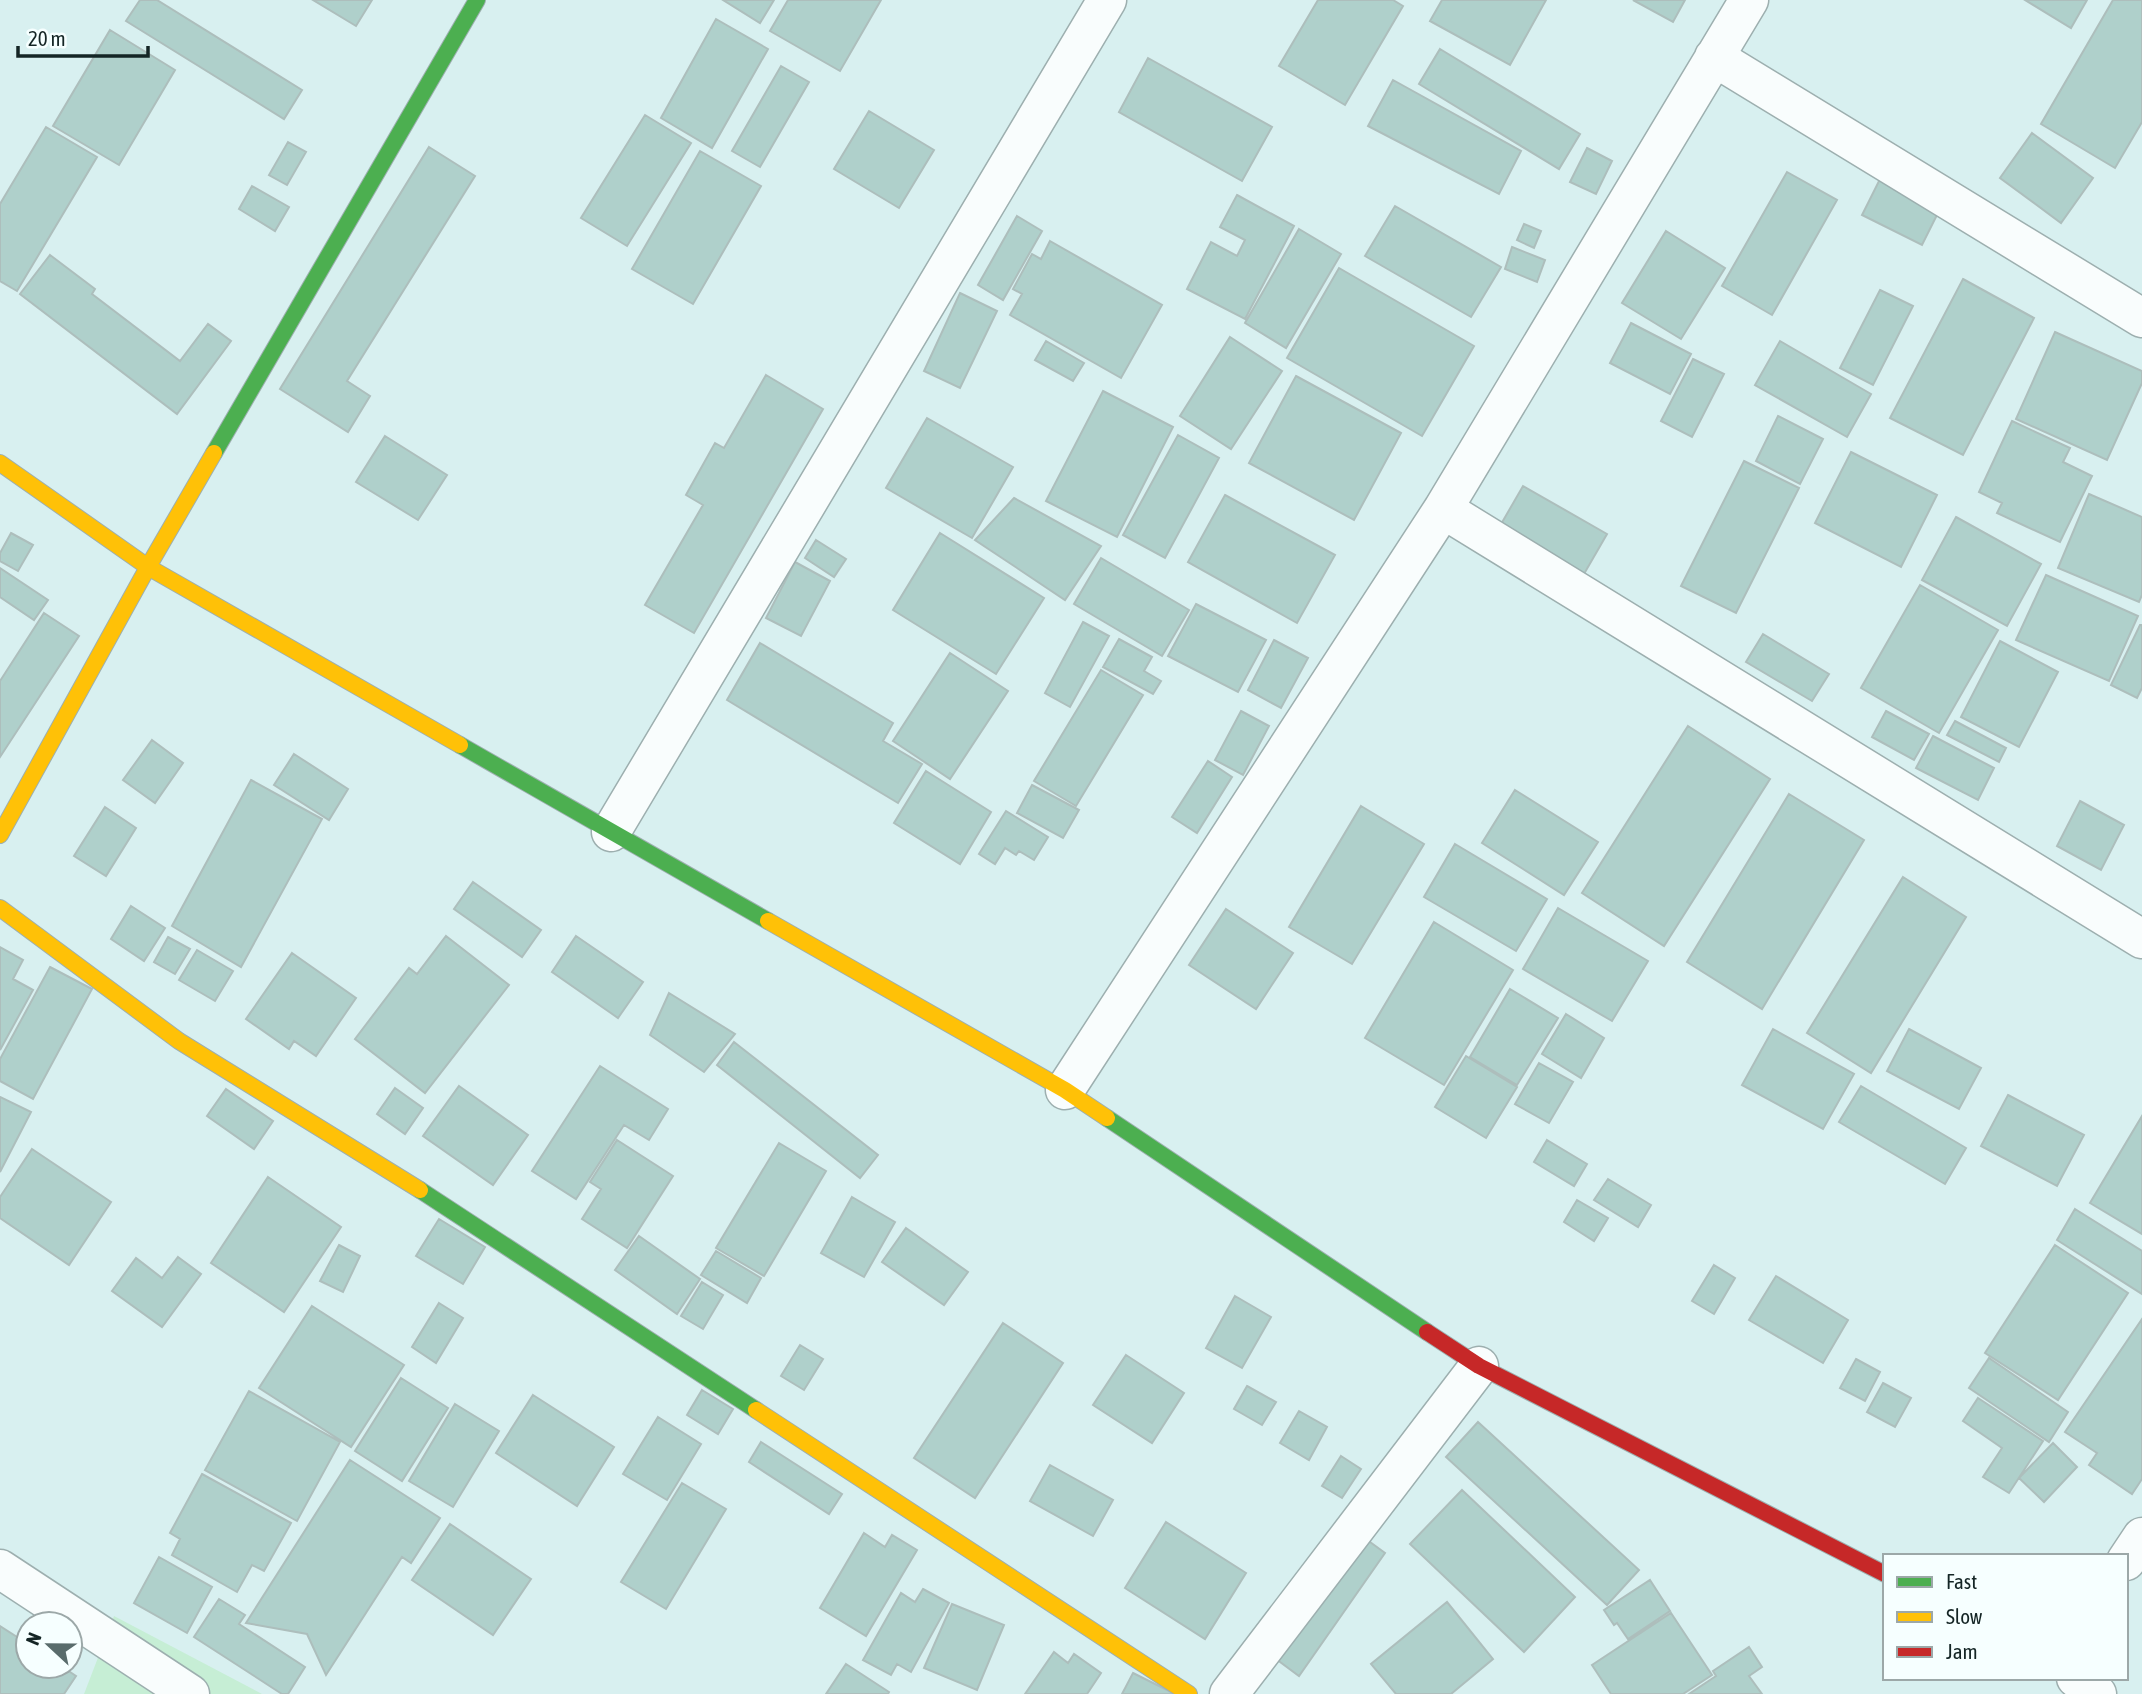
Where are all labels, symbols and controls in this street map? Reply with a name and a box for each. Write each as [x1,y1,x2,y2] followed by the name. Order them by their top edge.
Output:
[18,14,147,58] scale bar
[28,26,66,50] text: 20 m
[1883,1554,2128,1680] legend
[1946,1569,1977,1593] text: Fast
[1946,1604,1983,1628] text: Slow
[14,1610,84,1680] north arrow
[21,1629,46,1648] text: N
[1946,1639,1978,1663] text: Jam

